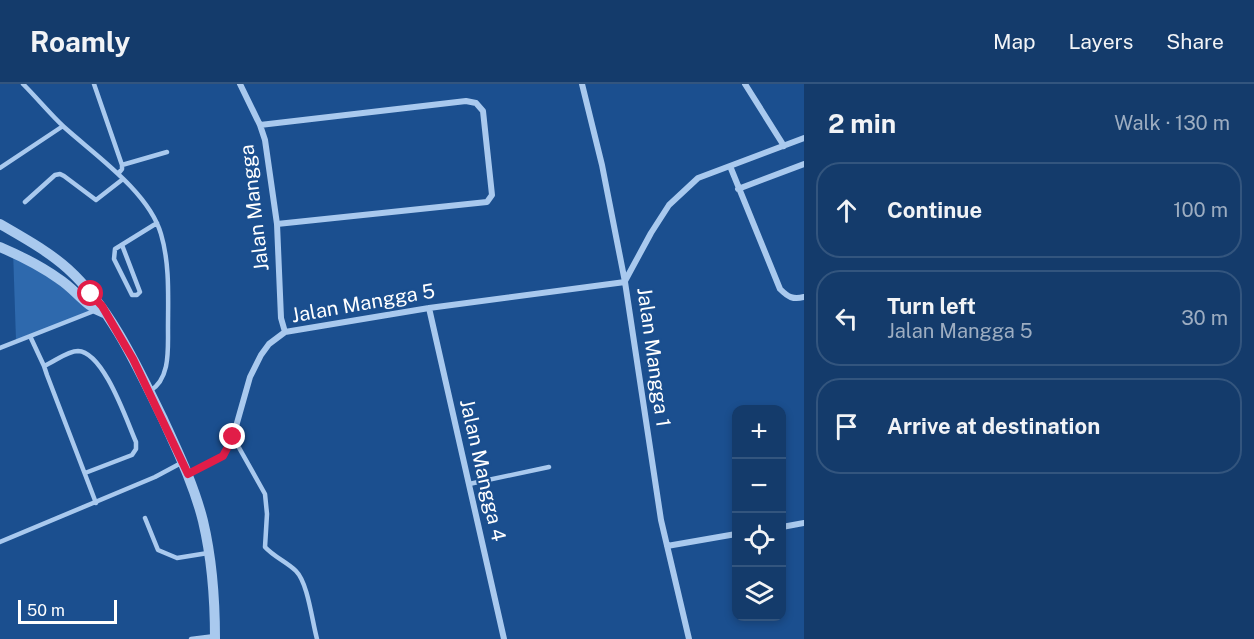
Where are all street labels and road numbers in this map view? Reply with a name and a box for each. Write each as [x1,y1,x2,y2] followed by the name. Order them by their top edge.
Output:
[234,143,274,273] street label: Jalan Mangga
[289,279,437,327] street label: Jalan Mangga 5
[632,286,676,428] street label: Jalan Mangga 1
[455,396,511,544] street label: Jalan Mangga 4

